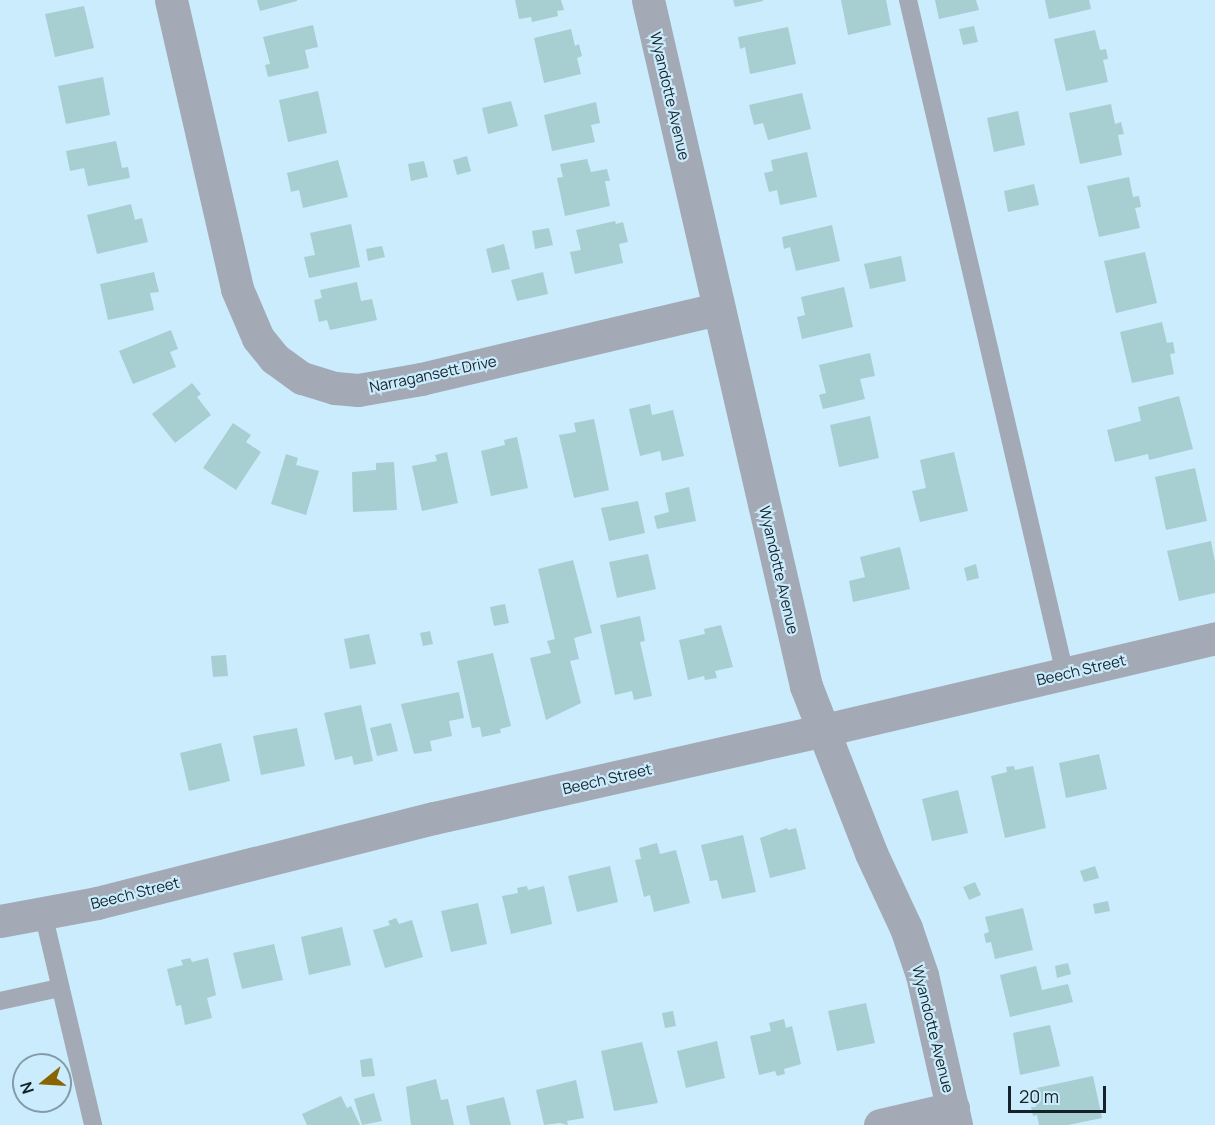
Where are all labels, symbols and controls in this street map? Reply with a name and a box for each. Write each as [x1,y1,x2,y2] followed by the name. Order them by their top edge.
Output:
[647,30,693,162] street label: Wyandotte Avenue
[368,352,498,396] street label: Narragansett Drive
[756,504,802,636] street label: Wyandotte Avenue
[1035,651,1127,689] street label: Beech Street
[561,760,653,798] street label: Beech Street
[89,873,181,913] street label: Beech Street
[908,963,958,1095] street label: Wyandotte Avenue
[12,1053,72,1113] north arrow
[1011,1074,1108,1112] scale bar
[15,1079,39,1097] text: N
[1019,1084,1059,1108] text: 20 m

